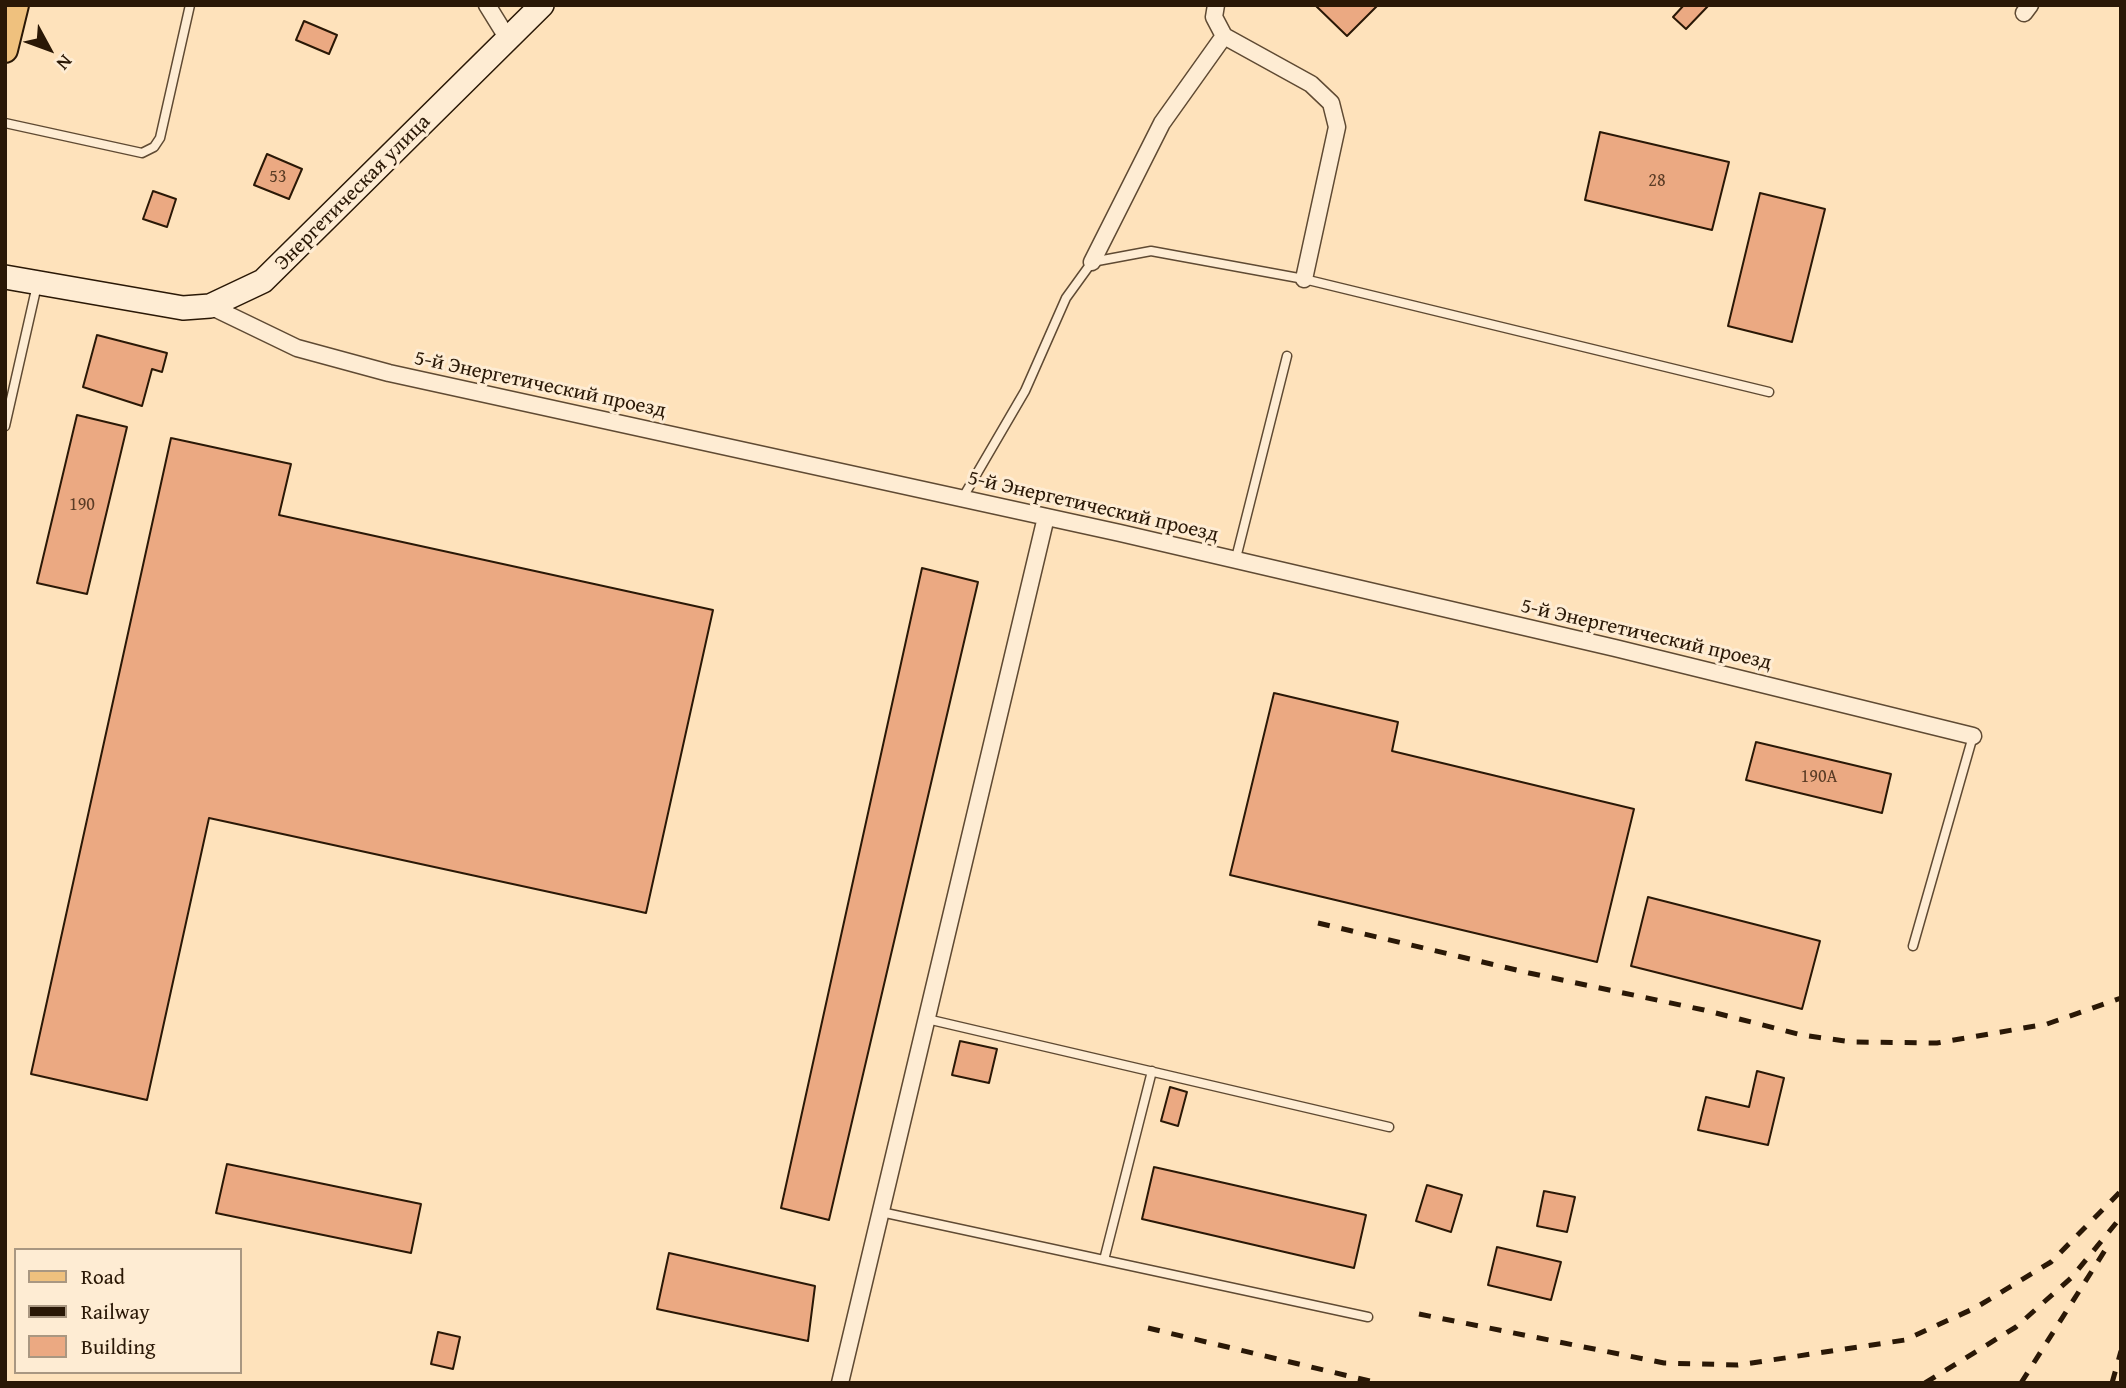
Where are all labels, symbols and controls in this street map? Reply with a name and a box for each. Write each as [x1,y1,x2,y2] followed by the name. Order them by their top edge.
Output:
[14,14,84,84] north arrow
[50,49,80,77] text: N
[270,110,436,276] street label: Энергетическая улица
[269,166,287,188] house number: 53
[1648,170,1666,192] house number: 28
[412,346,668,424] street label: 5-й Энергетический проезд
[965,466,1221,548] street label: 5-й Энергетический проезд
[69,494,95,516] house number: 190
[1518,594,1774,676] street label: 5-й Энергетический проезд
[1801,766,1837,788] house number: 190А
[14,1248,242,1374] legend
[81,1261,125,1292] text: Road
[81,1296,150,1327] text: Railway
[81,1331,155,1362] text: Building

